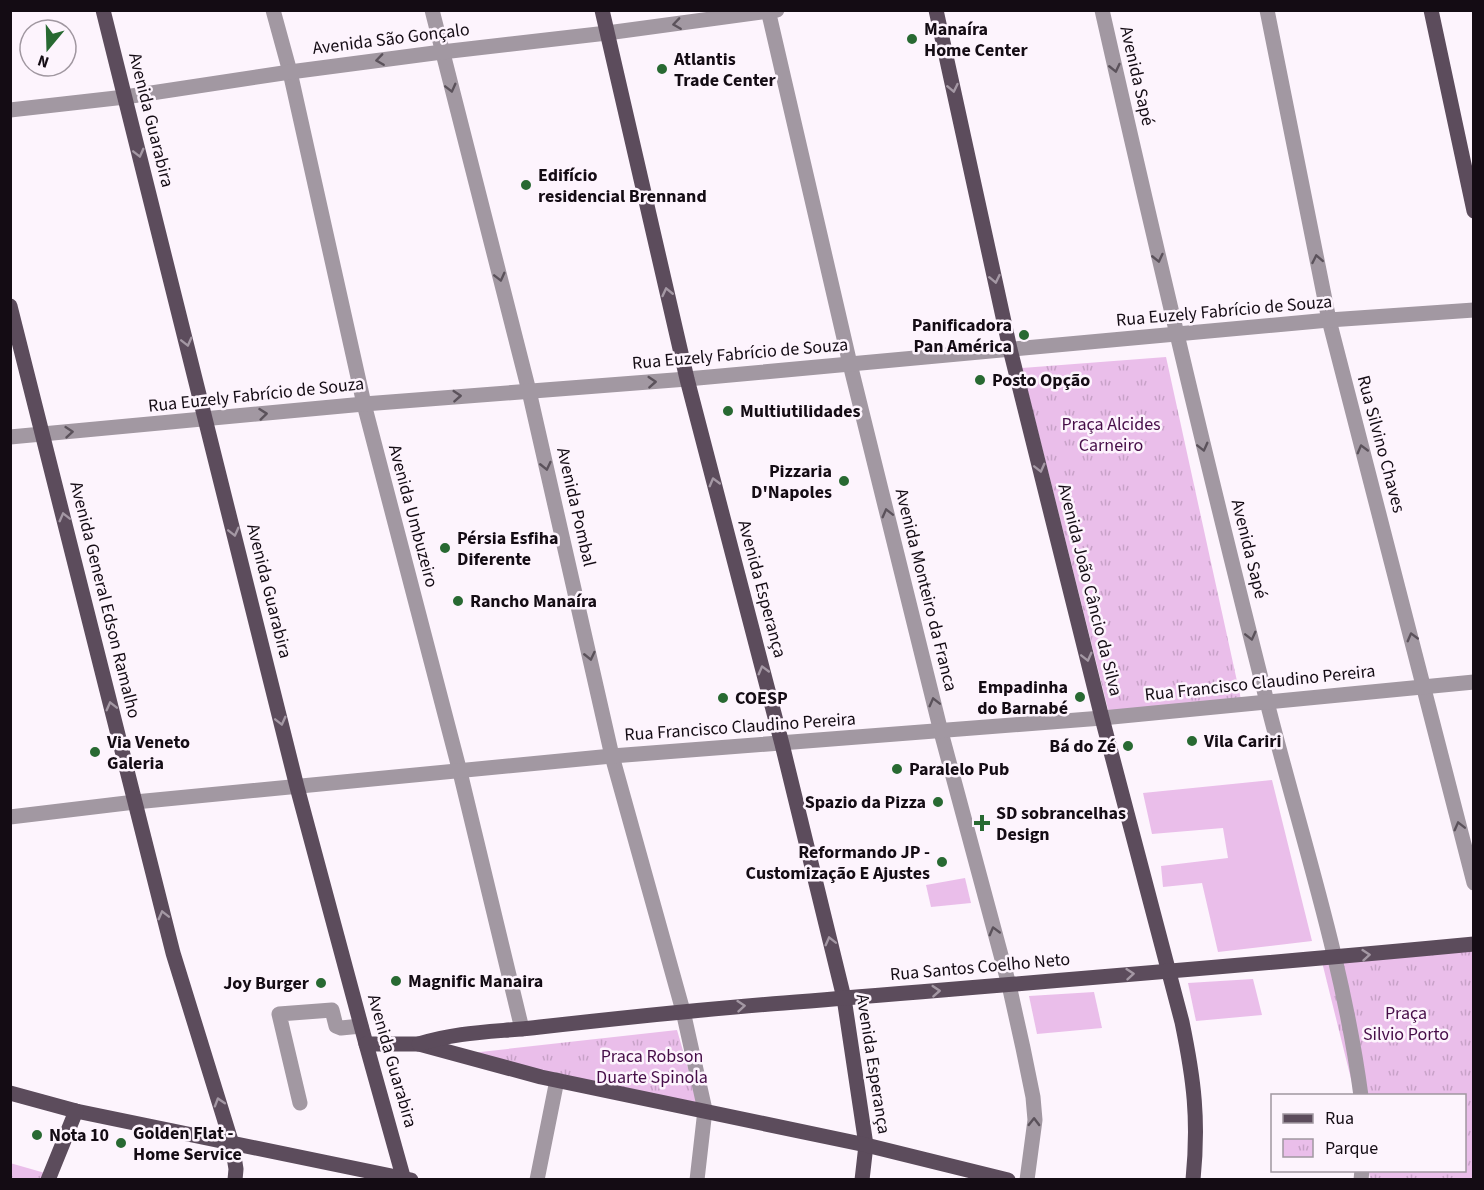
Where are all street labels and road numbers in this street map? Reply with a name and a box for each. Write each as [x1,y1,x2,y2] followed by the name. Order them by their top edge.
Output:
[311,17,471,61] street label: Avenida São Gonçalo
[1113,24,1161,128] street label: Avenida Sapé
[122,50,180,190] street label: Avenida Guarabira
[1115,289,1333,333] street label: Rua Euzely Fabrício de Souza
[631,332,849,376] street label: Rua Euzely Fabrício de Souza
[147,371,365,419] street label: Rua Euzely Fabrício de Souza
[1351,373,1411,515] street label: Rua Silvino Chaves
[382,442,444,590] street label: Avenida Umbuzeiro
[550,445,602,569] street label: Avenida Pombal
[63,479,147,721] street label: Avenida General Edson Ramalho
[1052,481,1128,699] street label: Avenida João Câncio da Silva
[889,486,963,694] street label: Avenida Monteiro da Franca
[1225,497,1273,601] street label: Avenida Sapé
[732,517,792,661] street label: Avenida Esperança
[240,521,298,661] street label: Avenida Guarabira
[1143,658,1377,708] street label: Rua Francisco Claudino Pereira
[624,706,856,748] street label: Rua Francisco Claudino Pereira
[889,947,1071,987] street label: Rua Santos Coelho Neto
[361,991,423,1131] street label: Avenida Guarabira
[850,992,896,1136] street label: Avenida Esperança

